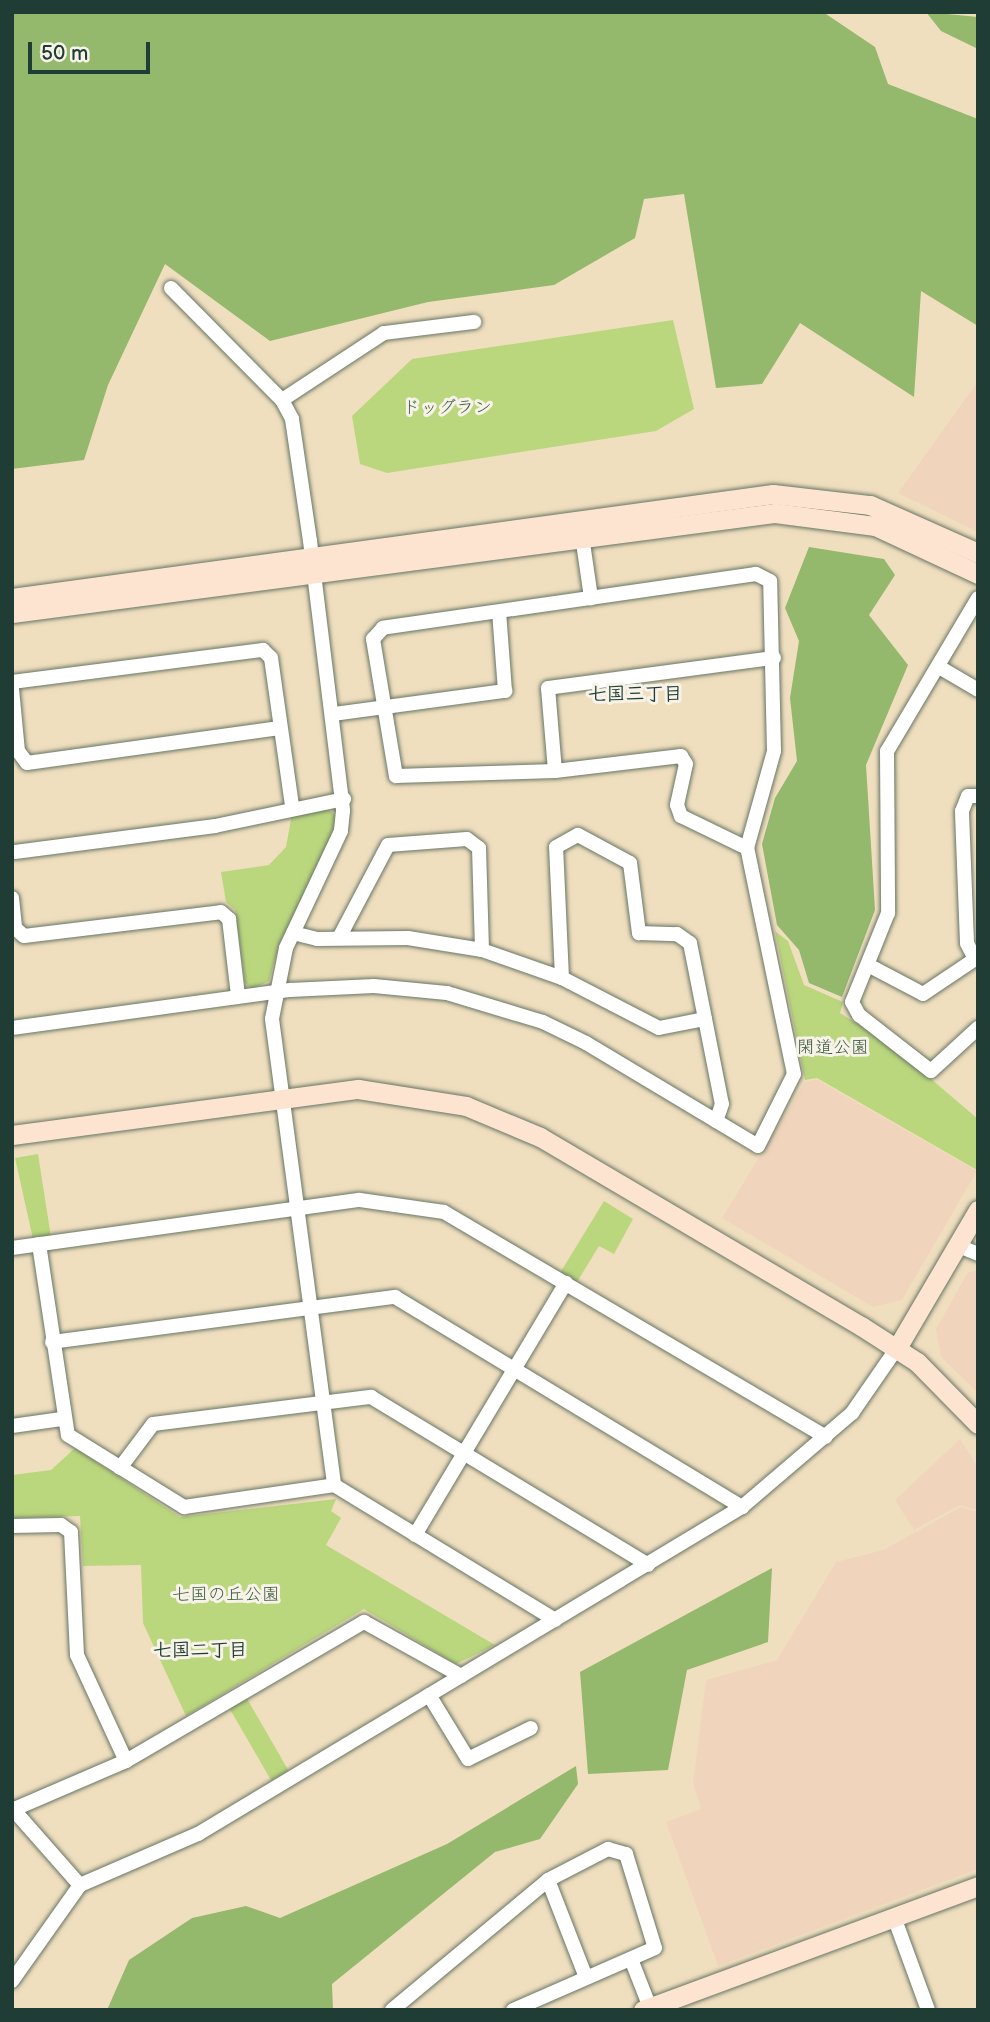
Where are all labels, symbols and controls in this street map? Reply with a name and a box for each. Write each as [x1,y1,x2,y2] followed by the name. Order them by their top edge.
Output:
[32,28,154,72] scale bar
[41,41,88,66] text: 50 m
[402,397,492,419] park label: ドッグラン
[588,684,682,706] district label: 七国三丁目
[797,1037,869,1059] park label: 閑道公園
[172,1584,280,1606] park label: 七国の丘公園
[153,1640,247,1662] district label: 七国二丁目

